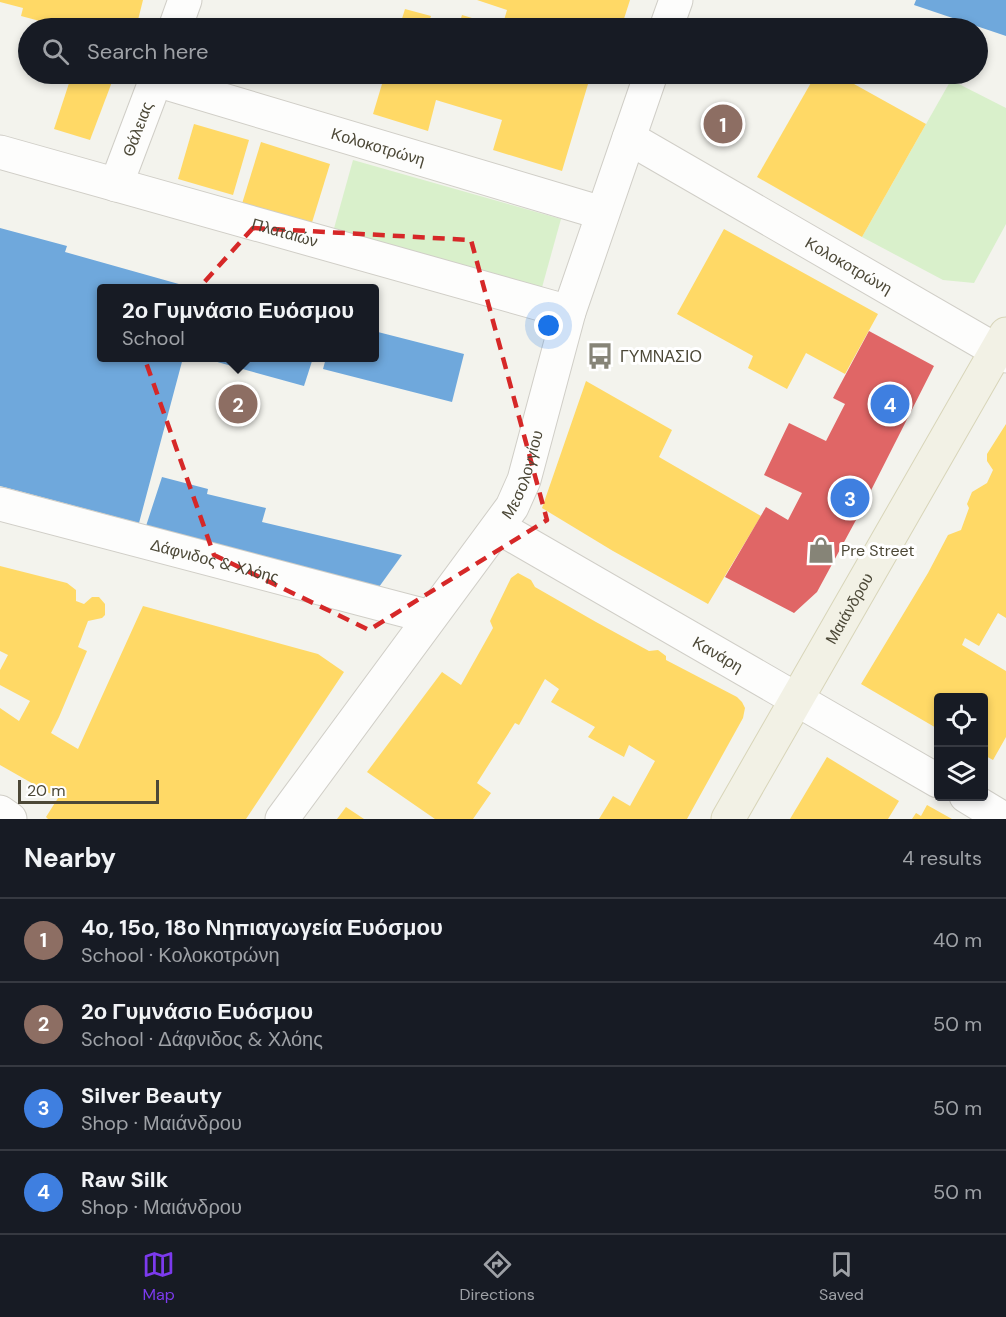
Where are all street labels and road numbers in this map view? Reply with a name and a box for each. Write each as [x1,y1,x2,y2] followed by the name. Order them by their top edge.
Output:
[118,98,158,160] street label: Θάλειας
[329,123,428,171] street label: Κολοκοτρώνη
[249,213,320,252] street label: Πλαταιών
[801,232,896,299] street label: Κολοκοτρώνη
[497,428,548,523] street label: Μεσολογγίου
[148,534,281,588] street label: Δάφνιδος & Χλόης
[821,569,878,648] street label: Μαιάνδρου
[689,632,747,677] street label: Κανάρη

